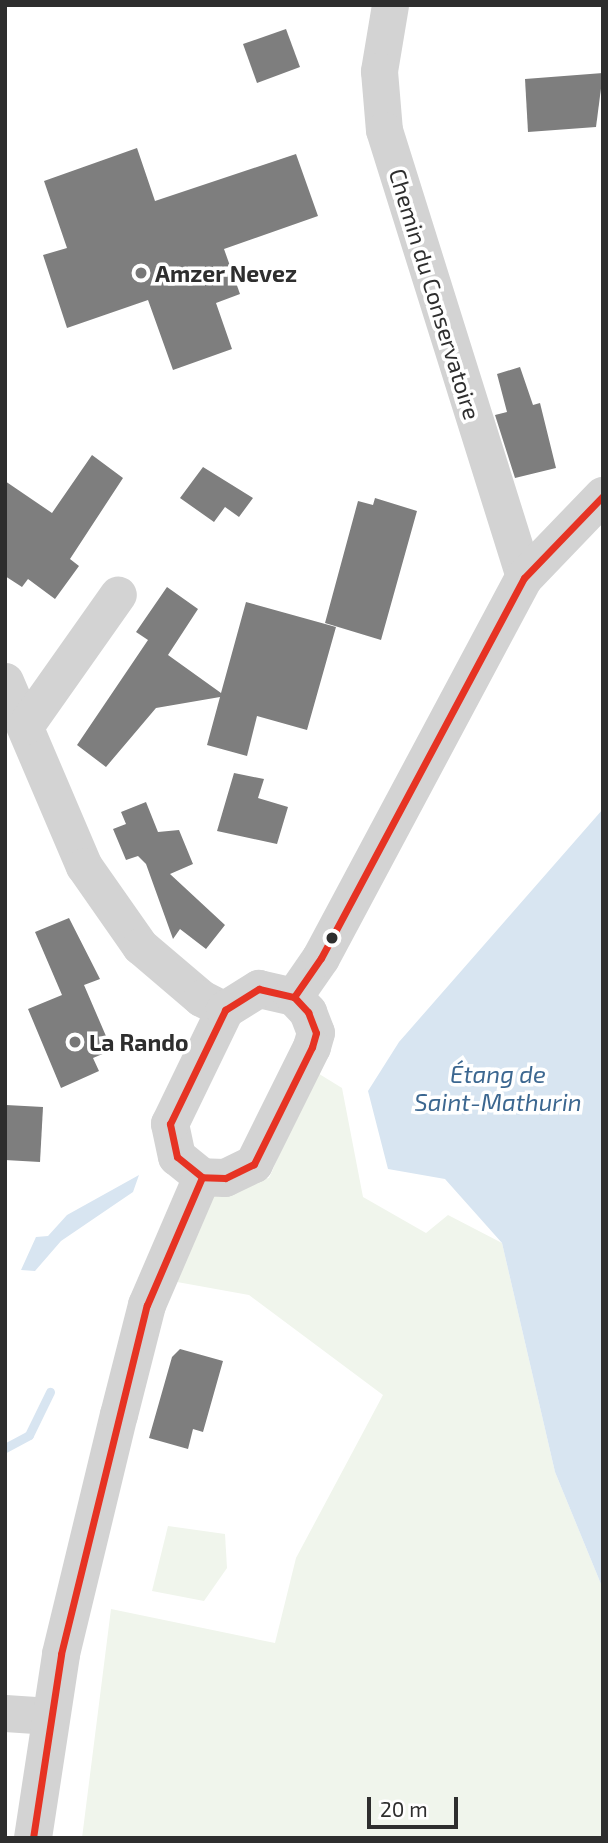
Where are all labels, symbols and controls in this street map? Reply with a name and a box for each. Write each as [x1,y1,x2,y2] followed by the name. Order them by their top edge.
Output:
[384,165,486,423] street label: Chemin du Conservatoire
[155,259,297,287] place label: Amzer Nevez
[133,265,149,281] marker: Amzer Nevez
[325,931,339,945] unlabelled marker
[89,1028,189,1056] place label: La Rando
[67,1034,83,1050] marker: La Rando
[414,1060,582,1116] water label: Étang de Saint-Mathurin
[370,1784,461,1828] scale bar
[380,1796,428,1821] text: 20 m

